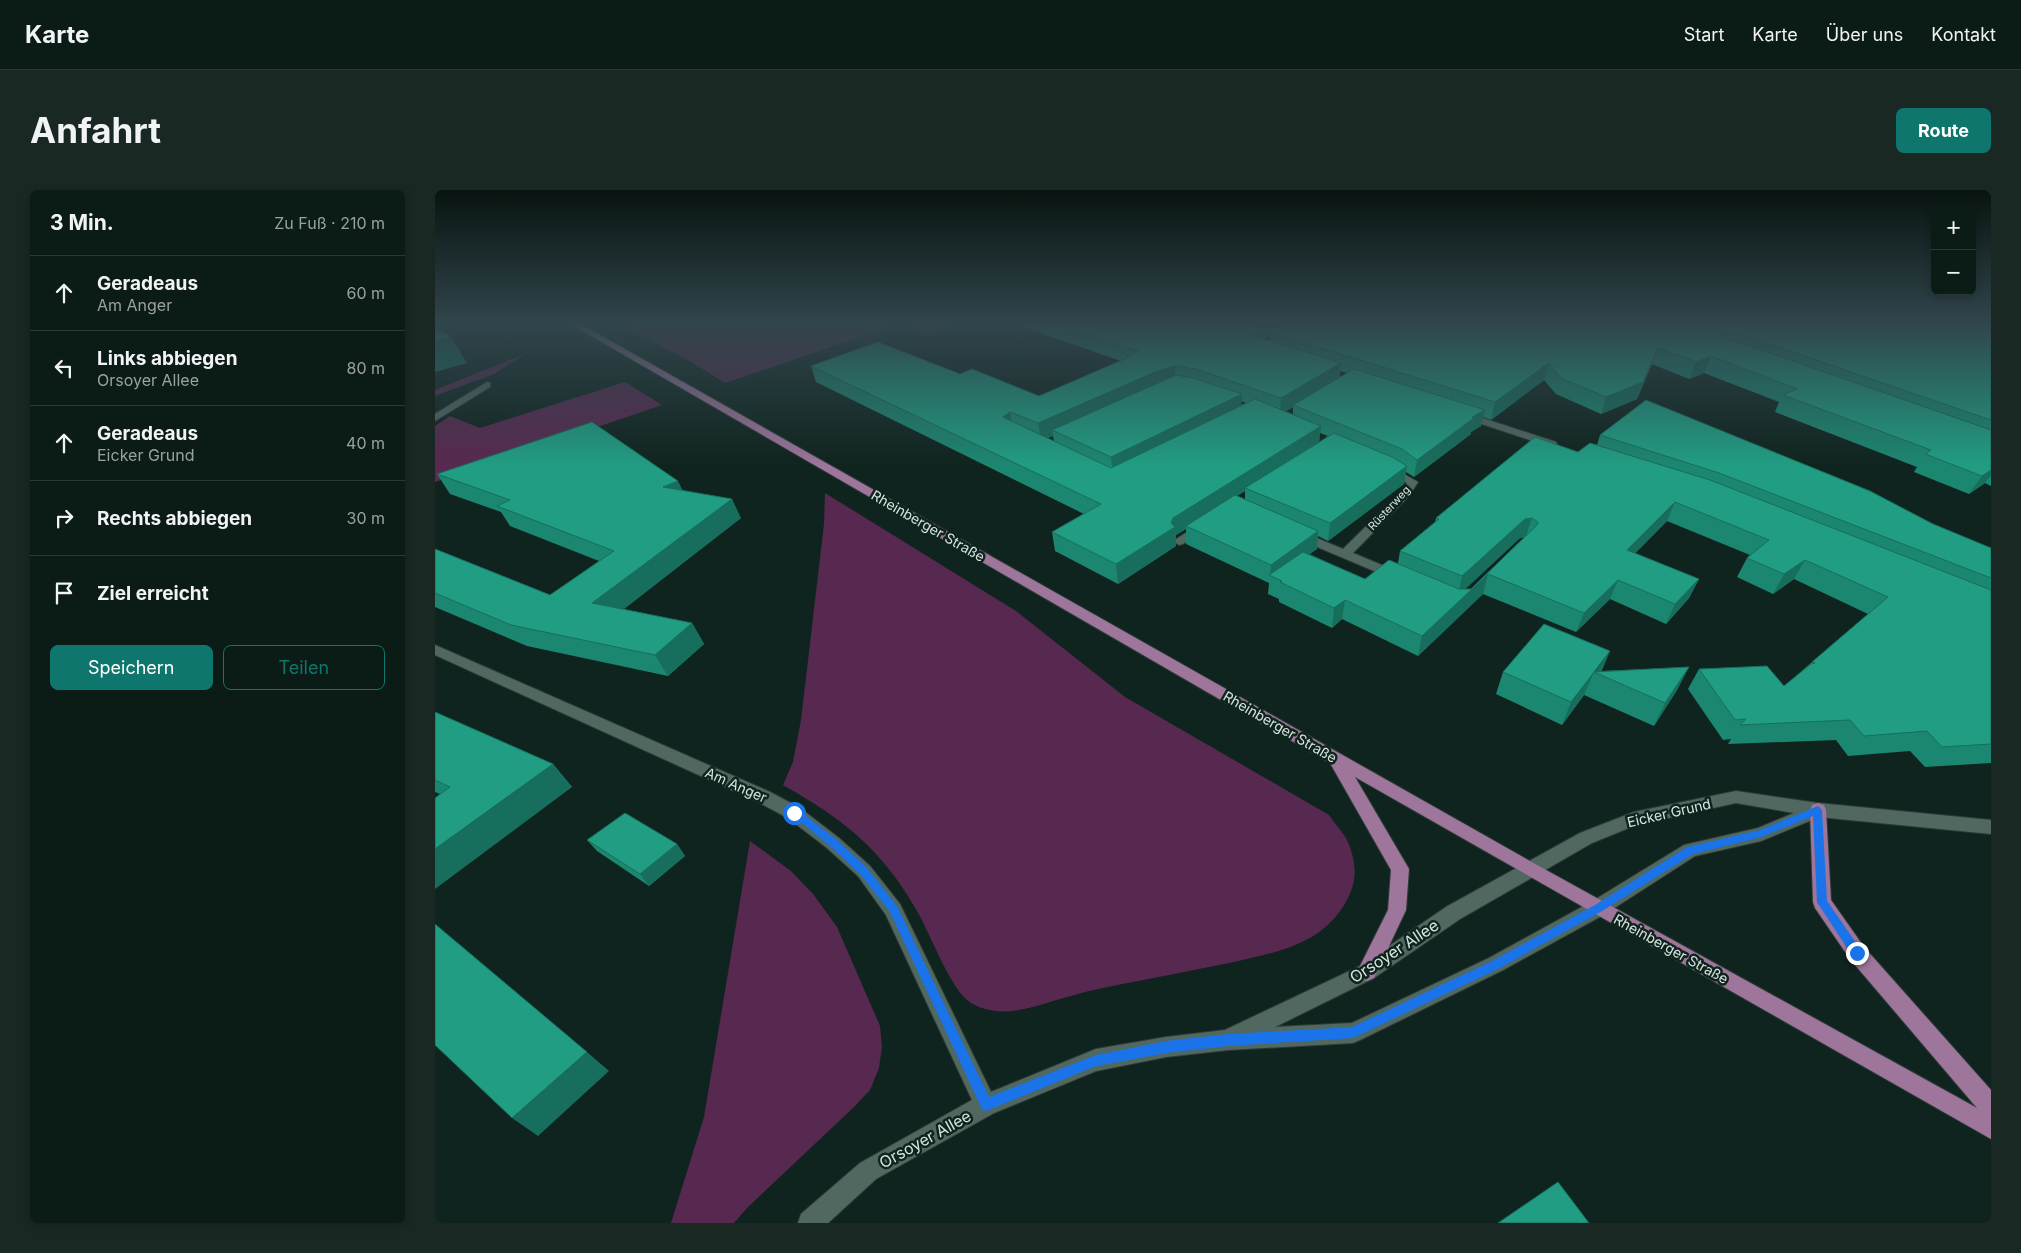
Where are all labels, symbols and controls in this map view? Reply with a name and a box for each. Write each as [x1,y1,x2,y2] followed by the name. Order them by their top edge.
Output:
[25,20,89,49] text: Karte
[1684,24,1724,45] text: Start
[1752,24,1798,45] text: Karte
[1826,24,1903,45] text: Über uns
[1931,24,1996,45] text: Kontakt
[1896,108,1991,153] button: Route
[30,109,161,151] text: Anfahrt
[1931,205,1976,295] map controls
[1931,205,1976,250] button: +
[50,210,114,235] text: 3 Min.
[274,213,385,233] text: Zu Fuß · 210 m
[1931,250,1976,295] button: −
[97,272,198,295] text: Geradeaus
[50,279,78,307] icon: ahead
[346,283,385,303] text: 60 m
[97,295,172,315] text: Am Anger
[97,347,238,370] text: Links abbiegen
[50,354,78,382] icon: left
[346,358,385,378] text: 80 m
[97,370,199,390] text: Orsoyer Allee
[97,422,198,445] text: Geradeaus
[50,429,78,457] icon: ahead
[346,433,385,453] text: 40 m
[97,445,195,465] text: Eicker Grund
[1365,483,1413,533] street label: Rüsterweg
[868,486,988,565] street label: Rheinberger Straße
[50,504,78,532] icon: right
[97,507,252,530] text: Rechts abbiegen
[347,508,385,528] text: 30 m
[50,579,78,607] icon: arrive
[97,582,209,605] text: Ziel erreicht
[50,645,213,690] button: Speichern
[223,645,385,690] button: Teilen
[1220,687,1340,766] street label: Rheinberger Straße
[703,763,770,806] street label: Am Anger
[1625,795,1712,830] street label: Eicker Grund
[783,802,806,825] route start
[1611,910,1731,987] street label: Rheinberger Straße
[1346,915,1442,987] street label: Orsoyer Allee
[1846,942,1869,965] route end
[876,1106,974,1172] street label: Orsoyer Allee

